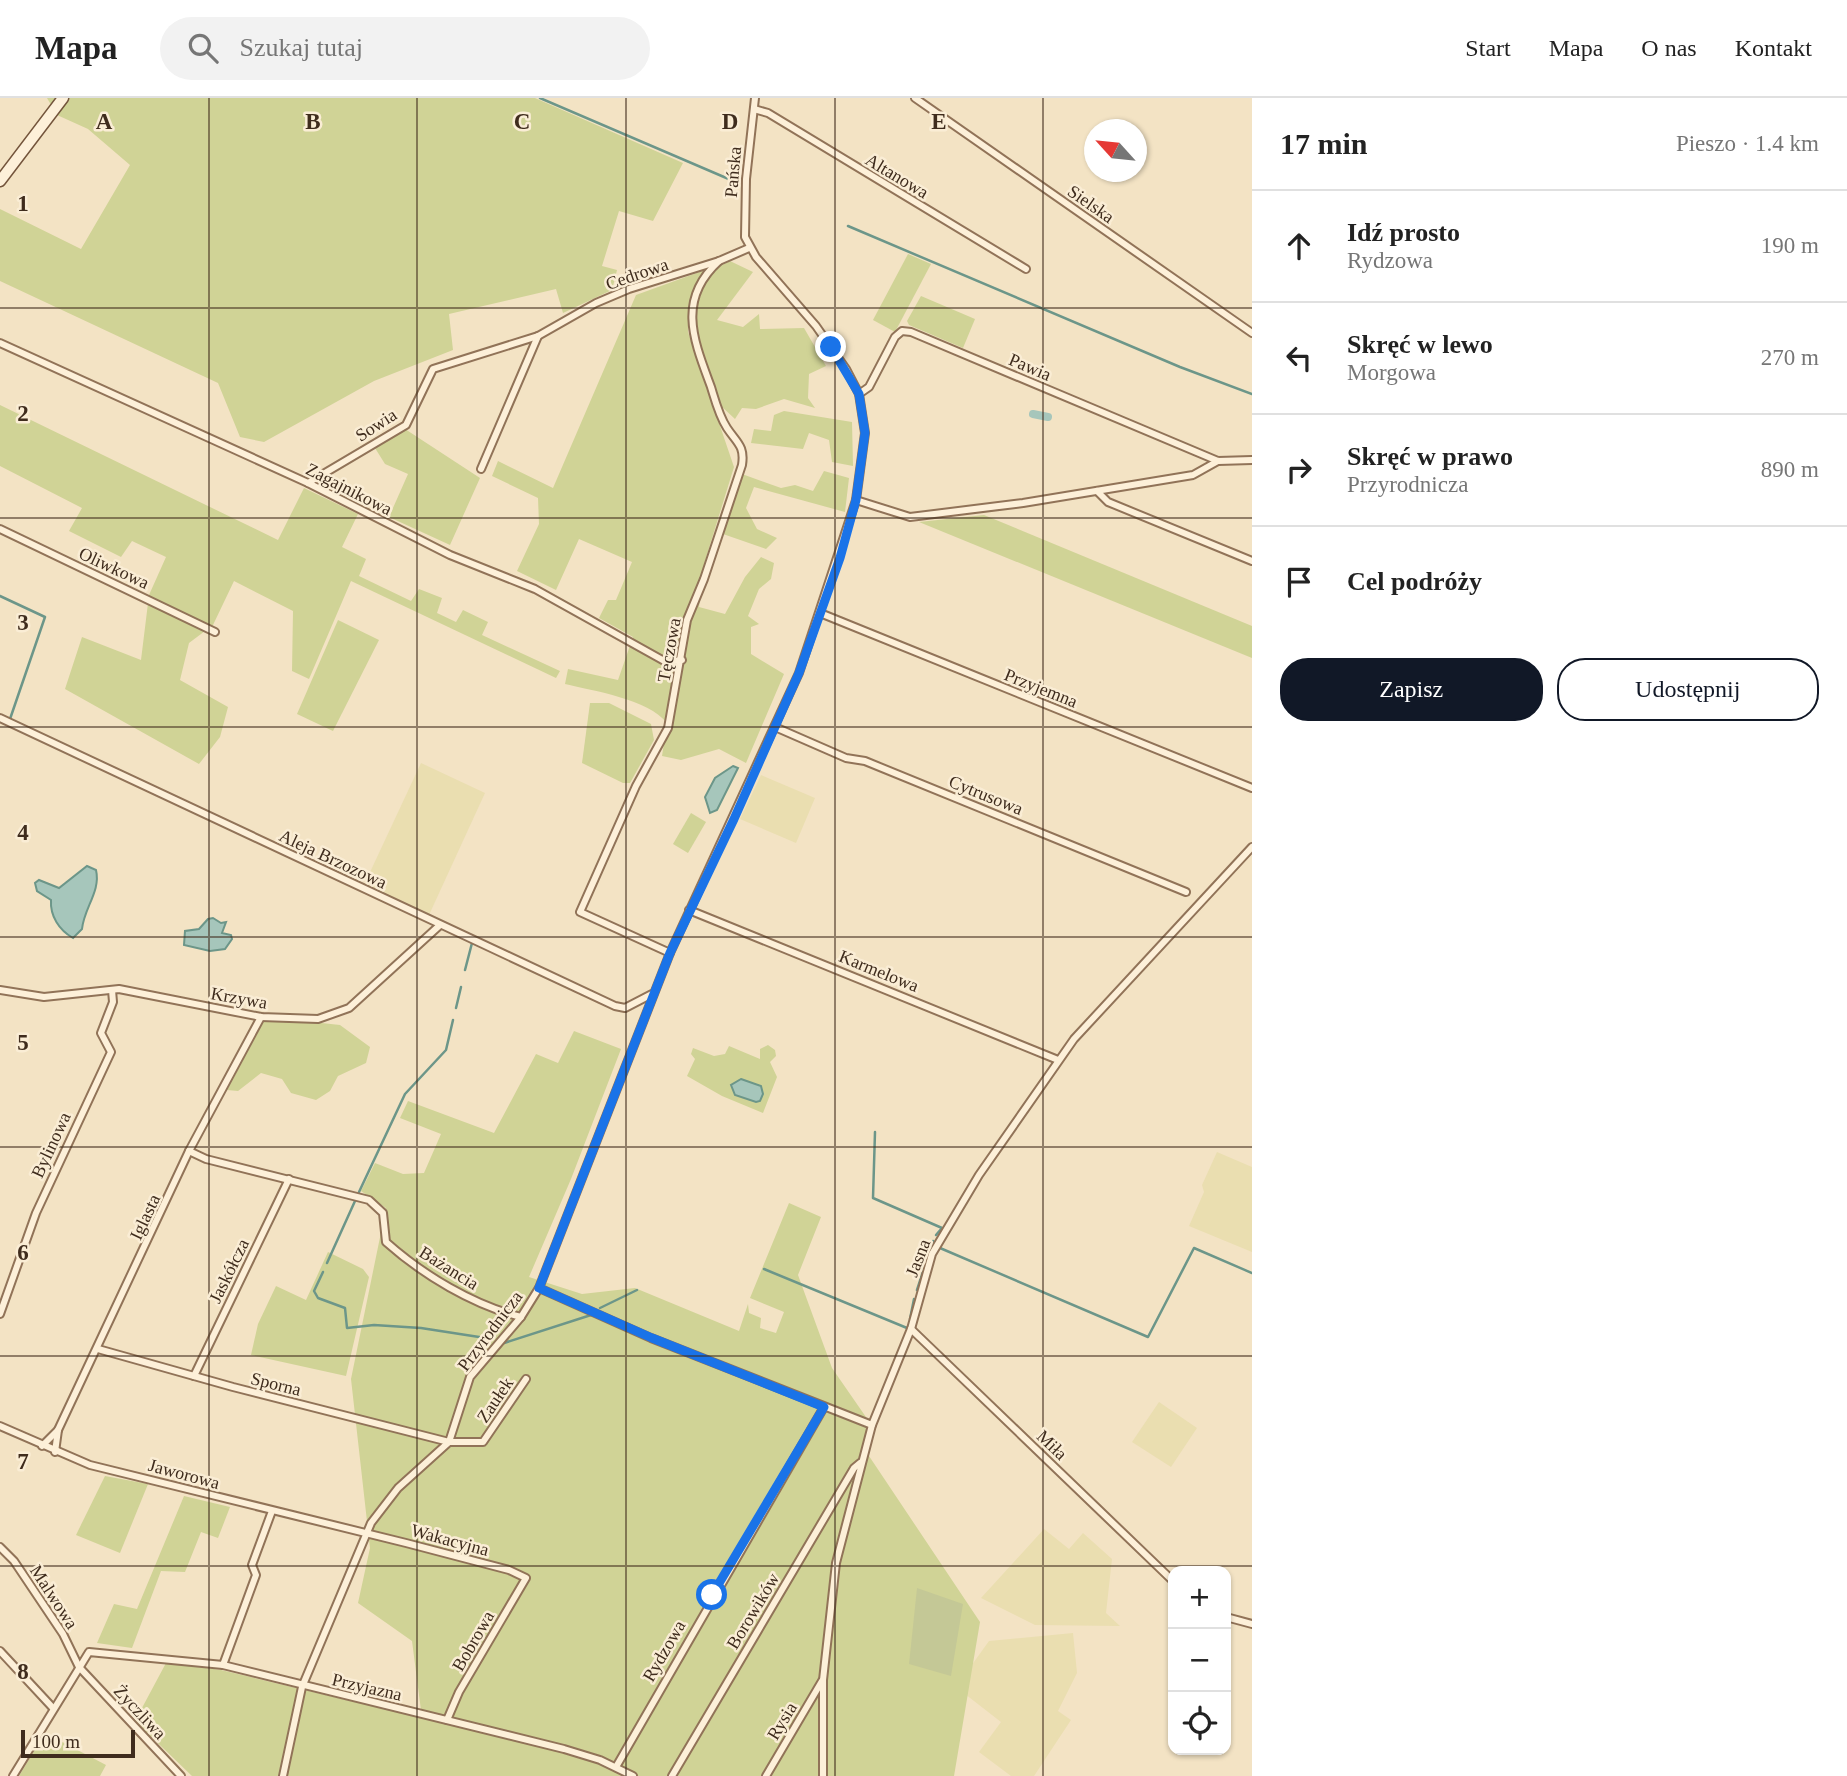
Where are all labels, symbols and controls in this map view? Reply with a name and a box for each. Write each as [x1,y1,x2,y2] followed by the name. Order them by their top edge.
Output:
[160,17,650,80] search box
[184,29,222,67] icon: search
[35,30,118,66] text: Mapa
[240,33,363,62] text: Szukaj tutaj
[1465,35,1511,61] text: Start
[1549,35,1603,61] text: Mapa
[1641,35,1697,61] text: O nas
[1735,35,1812,61] text: Kontakt
[96,109,113,134] text: A
[305,109,321,134] text: B
[514,109,530,134] text: C
[722,109,738,134] text: D
[931,109,947,134] text: E
[1084,119,1147,182] north arrow
[1280,127,1368,160] text: 17 min
[1676,131,1819,156] text: Pieszo · 1.4 km
[721,146,745,198] street label: Pańska
[862,149,932,203] street label: Altanowa
[1064,181,1118,227] street label: Sielska
[17,191,29,216] text: 1
[1347,218,1460,247] text: Idź prosto
[1280,227,1318,265] icon: ahead
[1761,233,1819,258] text: 190 m
[1347,248,1433,273] text: Rydzowa
[603,254,671,294] street label: Cedrowa
[1347,330,1493,359] text: Skręć w lewo
[815,331,846,362] route end
[1280,339,1318,377] icon: left
[1761,345,1819,370] text: 270 m
[1006,349,1054,385] street label: Pawia
[1347,360,1436,385] text: Morgowa
[17,401,29,426] text: 2
[352,404,400,446] street label: Sowia
[1347,442,1513,471] text: Skręć w prawo
[1280,451,1318,489] icon: right
[1761,457,1819,482] text: 890 m
[303,459,395,519] street label: Zagajnikowa
[1347,472,1468,497] text: Przyrodnicza
[76,543,152,593] street label: Oliwkowa
[1280,563,1318,601] icon: arrive
[1347,567,1482,596] text: Cel podróży
[17,610,29,635] text: 3
[654,616,684,684] street label: Tęczowa
[1280,658,1543,721] button: Zapisz
[1557,658,1819,721] button: Udostępnij
[1002,664,1080,712] street label: Przyjemna
[946,771,1026,819] street label: Cytrusowa
[17,820,29,845] text: 4
[276,825,390,893] street label: Aleja Brzozowa
[836,946,922,996] street label: Karmelowa
[209,983,269,1013] street label: Krzywa
[17,1030,29,1055] text: 5
[27,1109,75,1181] street label: Bylinowa
[126,1191,164,1243] street label: Iglasta
[205,1236,253,1306] street label: Jaskółcza
[902,1236,934,1280] street label: Jasna
[17,1240,29,1265] text: 6
[416,1242,482,1294] street label: Bażancia
[453,1287,527,1375] street label: Przyrodnicza
[249,1368,303,1400] street label: Sporna
[473,1374,517,1426] street label: Zaułek
[1033,1426,1071,1464] street label: Miła
[17,1449,29,1474] text: 7
[146,1455,222,1493] street label: Jaworowa
[409,1520,491,1560] street label: Wakacyjna
[26,1561,82,1633] street label: Malwowa
[1168,1566,1231,1755] map controls
[1168,1566,1231,1629] button: +
[723,1569,783,1653] street label: Borowików
[696,1579,727,1610] route start
[448,1607,498,1675] street label: Bobrowa
[639,1617,689,1685] street label: Rydzowa
[1168,1629,1231,1692] button: −
[17,1659,29,1684] text: 8
[330,1669,404,1705] street label: Przyjazna
[110,1681,170,1743] street label: Życzliwa
[1168,1692,1231,1755] button: locate
[763,1699,801,1743] street label: Rysia
[21,1727,135,1759] scale bar
[32,1731,80,1752] text: 100 m

